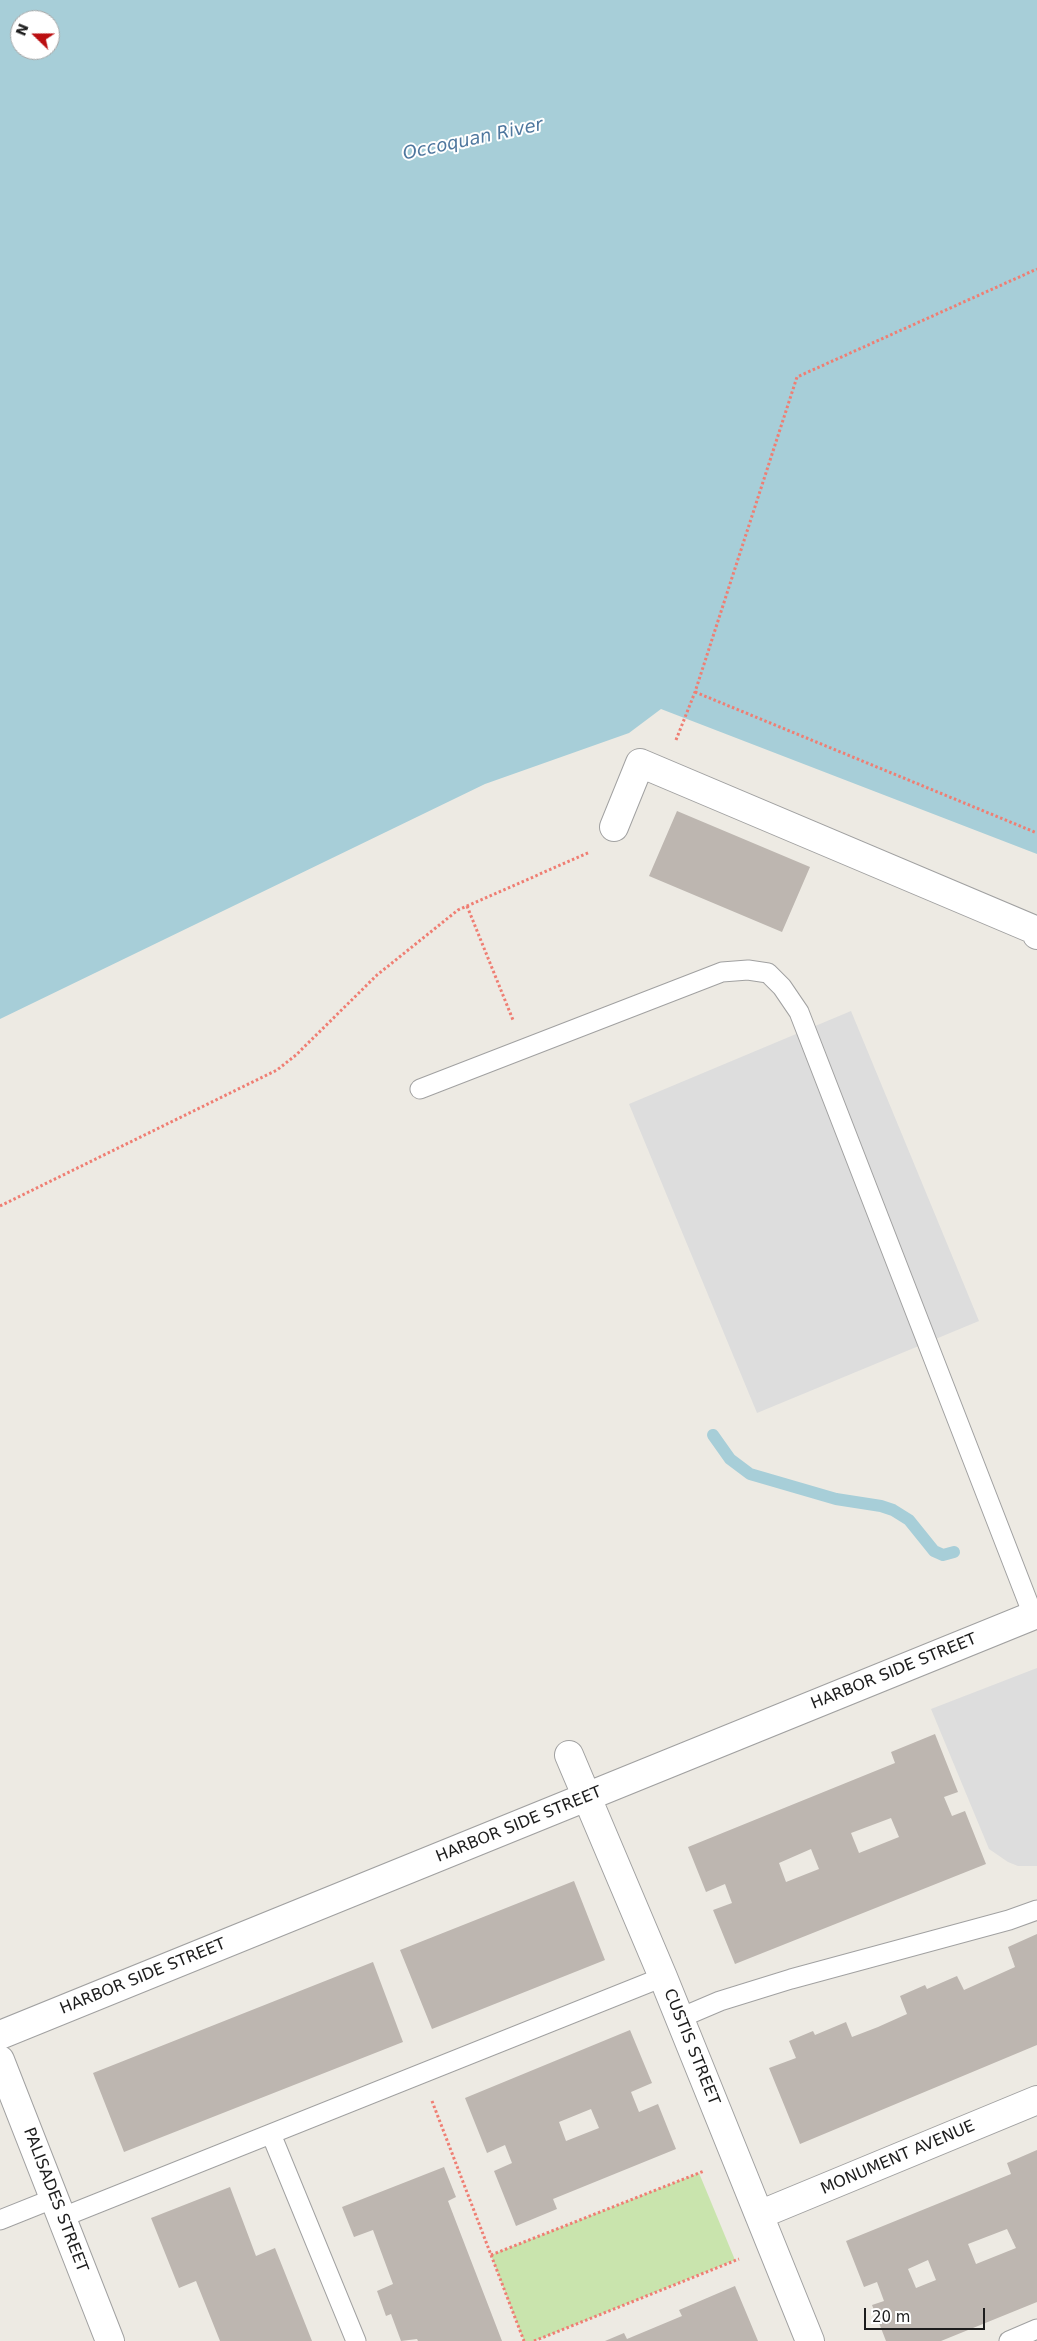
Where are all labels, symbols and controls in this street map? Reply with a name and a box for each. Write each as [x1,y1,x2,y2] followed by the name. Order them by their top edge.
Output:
[10,10,60,60] north arrow
[12,21,32,38] text: N
[401,115,545,165] water label: Occoquan River
[808,1630,980,1714] street label: HARBOR SIDE STREET
[433,1783,605,1867] street label: HARBOR SIDE STREET
[57,1935,229,2019] street label: HARBOR SIDE STREET
[659,1986,723,2108] street label: CUSTIS STREET
[818,2117,978,2199] street label: MONUMENT AVENUE
[19,2125,91,2275] street label: PALISADES STREET
[867,2298,988,2330] scale bar
[872,2308,910,2326] text: 20 m

